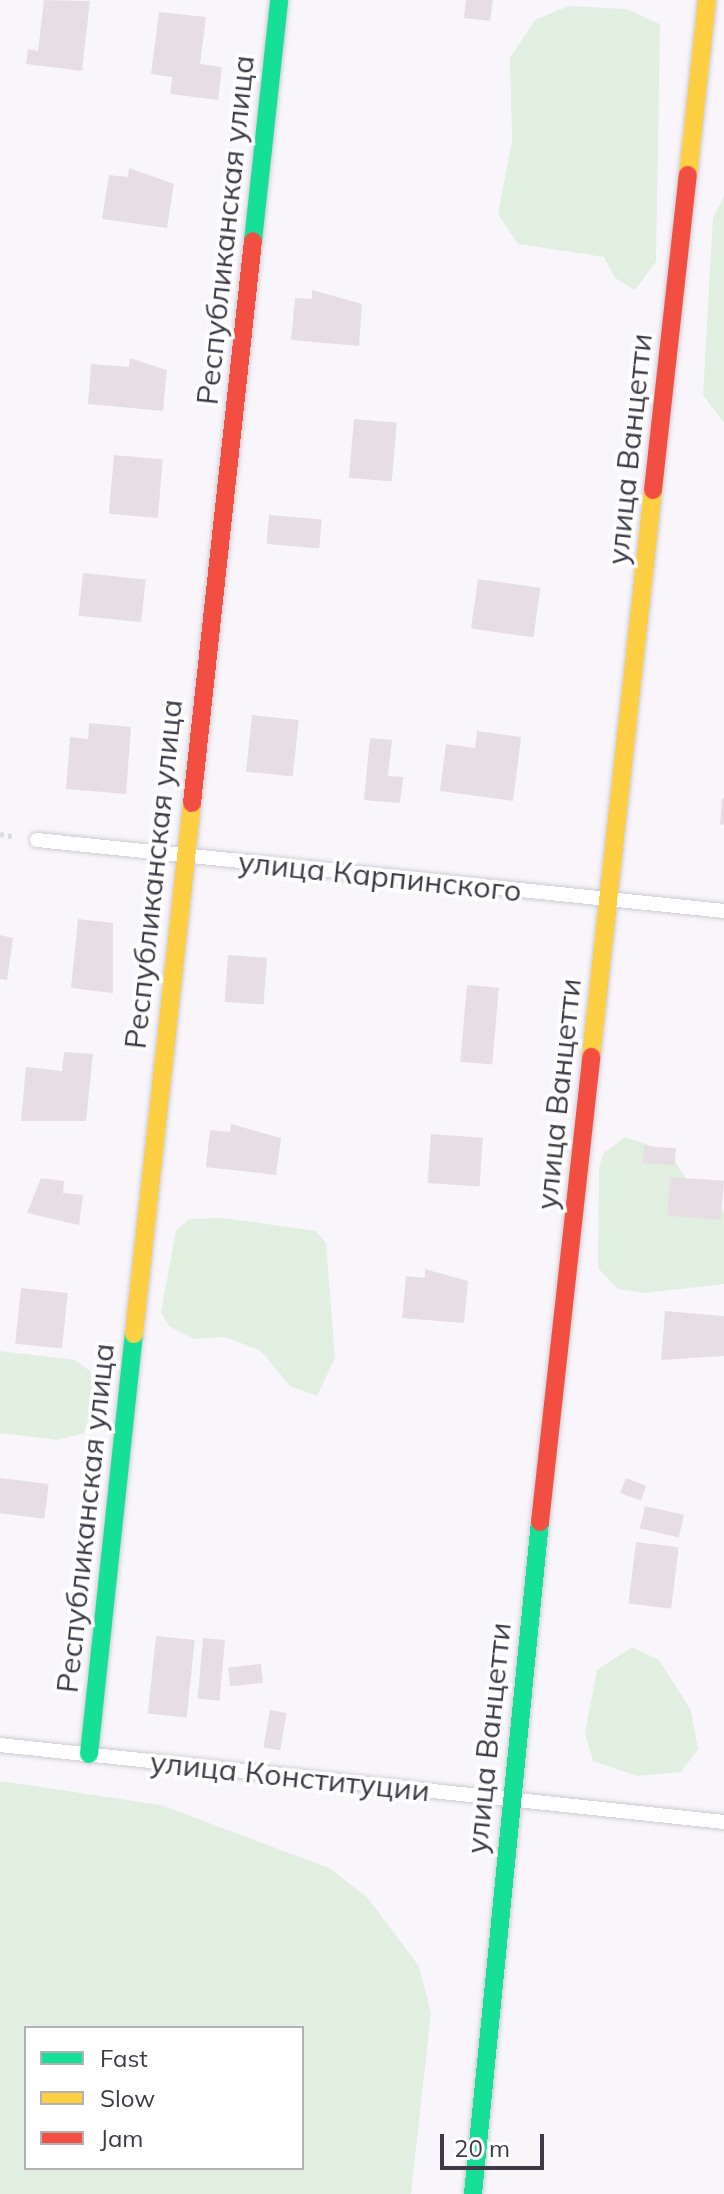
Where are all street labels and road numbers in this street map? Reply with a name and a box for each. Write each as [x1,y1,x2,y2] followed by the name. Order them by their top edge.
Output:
[189,53,261,407] street label: Республиканская улица
[599,332,659,566] street label: улица Ванцетти
[117,697,189,1051] street label: Республиканская улица
[237,843,523,909] street label: улица Карпинского
[528,977,588,1211] street label: улица Ванцетти
[49,1341,121,1695] street label: Республиканская улица
[458,1621,518,1855] street label: улица Ванцетти
[149,1743,431,1809] street label: улица Конституции

